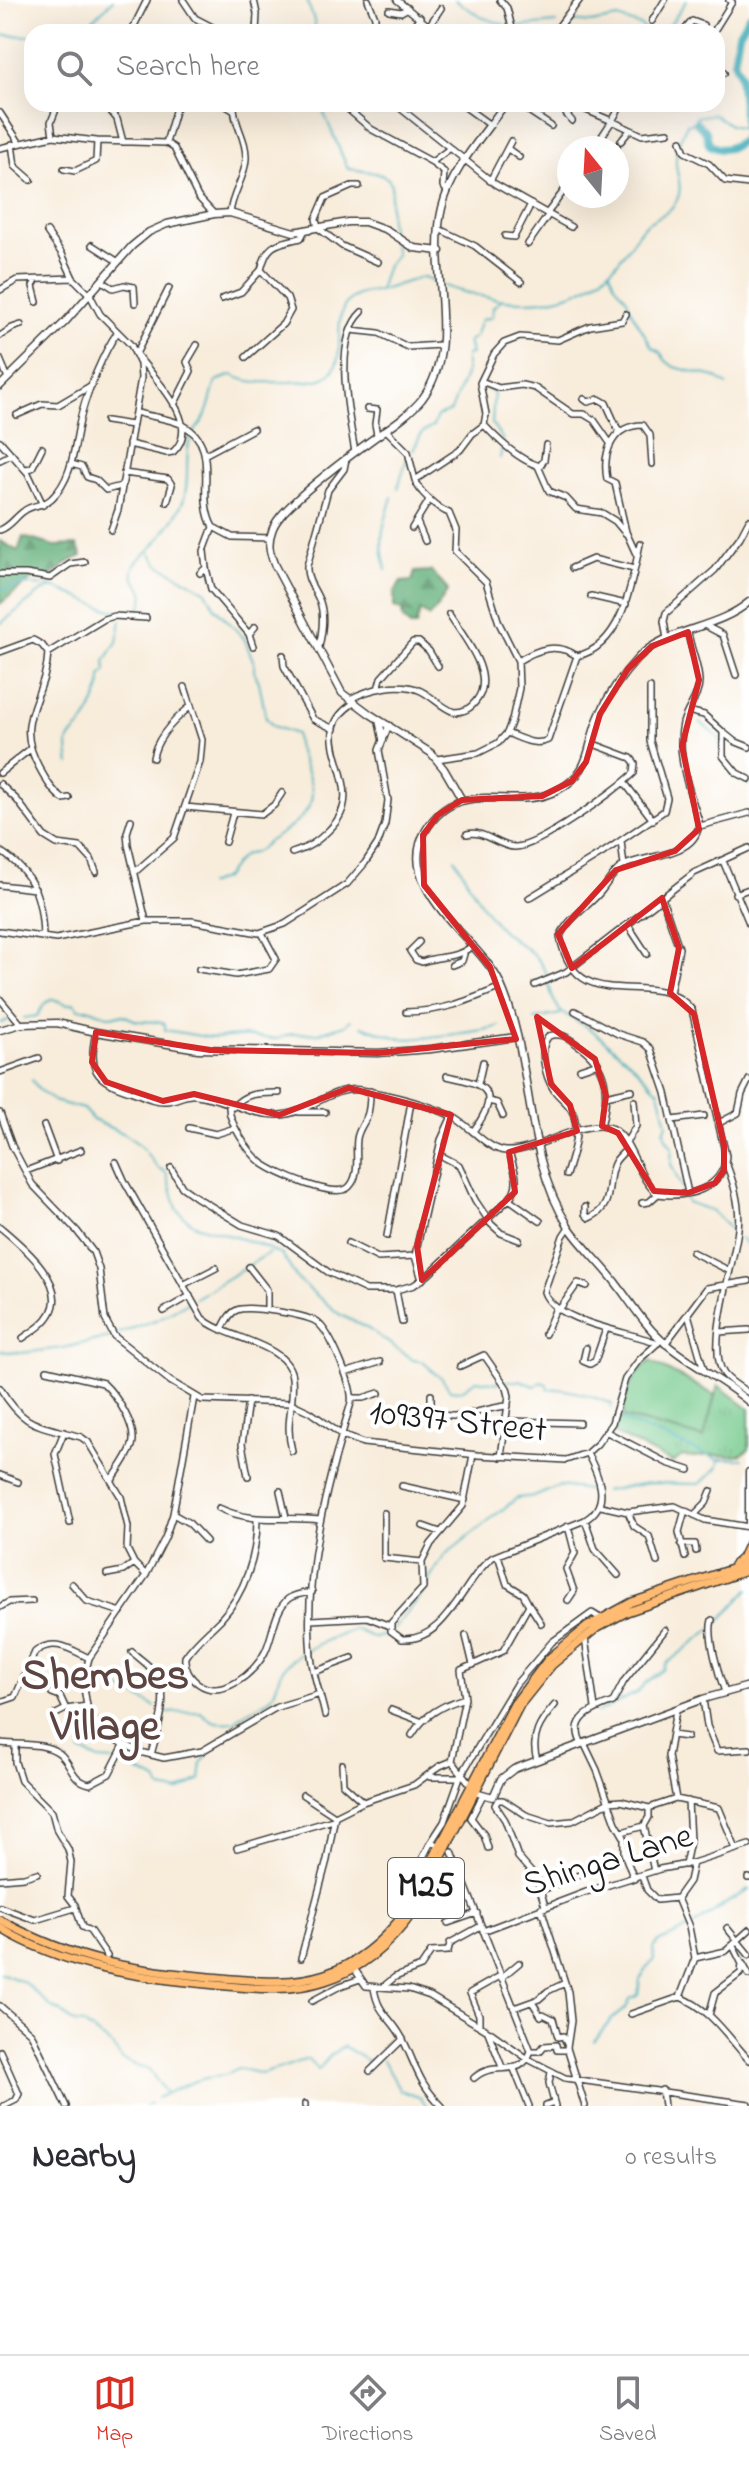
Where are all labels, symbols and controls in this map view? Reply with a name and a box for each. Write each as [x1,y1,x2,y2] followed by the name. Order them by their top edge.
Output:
[24,24,725,112] search box
[52,46,96,90] icon: search
[116,46,260,90] text: Search here
[557,136,629,208] north arrow
[367,1387,549,1459] street label: 109397 Street
[21,1645,189,1761] district label: Shembes Village
[516,1811,701,1913] street label: Shinga Lane
[388,1858,464,1918] road number: M25
[32,2133,136,2183] text: Nearby
[625,2139,717,2177] text: 0 results
[93,2371,137,2451] tab: Map
[322,2371,414,2451] tab: Directions
[599,2371,656,2451] tab: Saved

